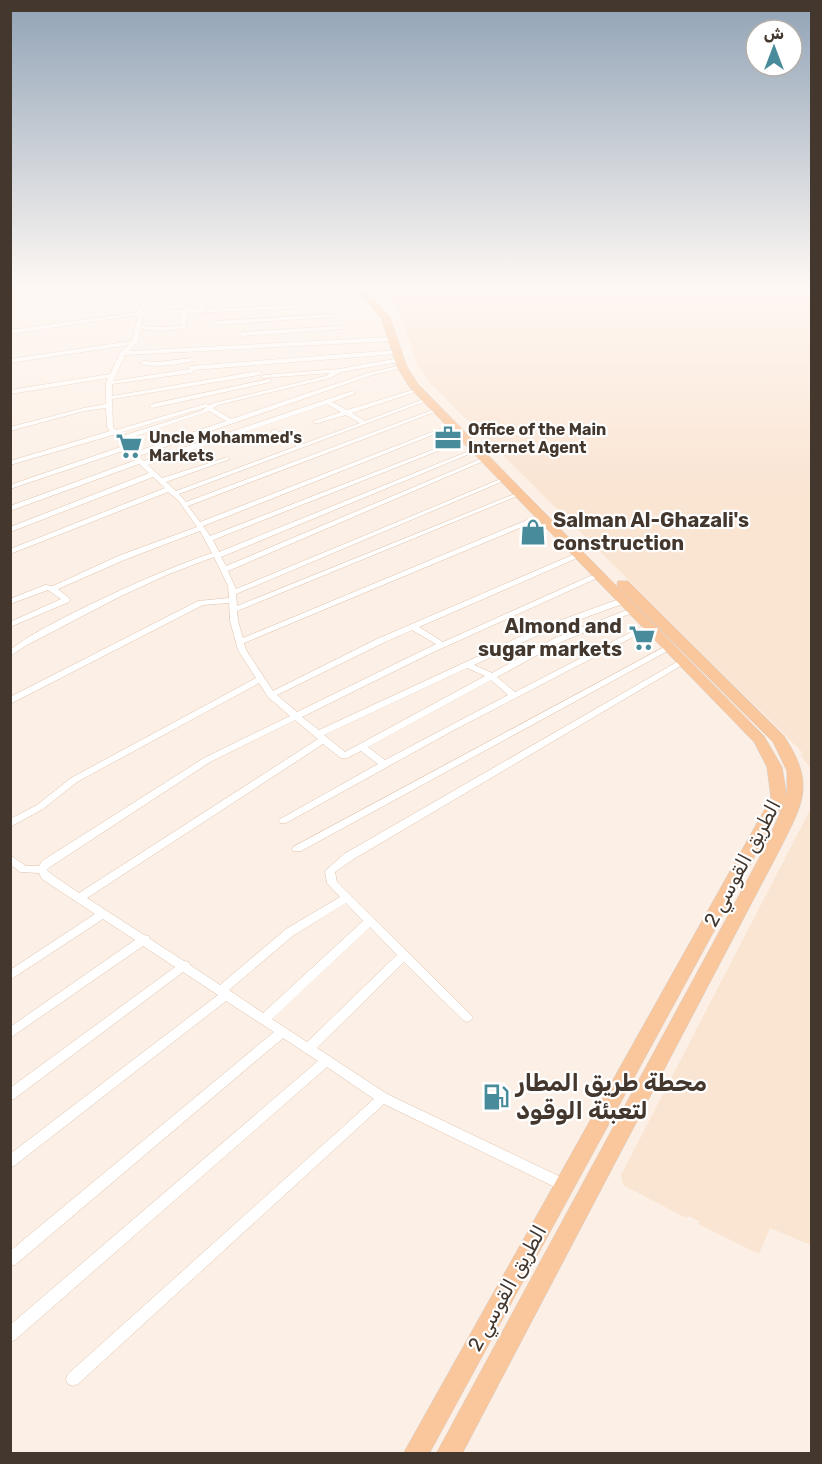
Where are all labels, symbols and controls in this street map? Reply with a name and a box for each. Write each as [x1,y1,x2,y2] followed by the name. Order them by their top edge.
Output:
[744,18,804,78] north arrow
[764,24,784,43] text: ش
[468,420,606,457] place label: Office of the Main Internet Agent
[433,423,463,453] office icon: Office of the Main Internet Agent
[149,428,302,465] place label: Uncle Mohammed's Markets
[114,431,144,461] supermarket icon: Uncle Mohammed's Markets
[553,508,749,555] place label: Salman Al-Ghazali's construction
[518,517,548,547] shop icon: Salman Al-Ghazali's construction
[478,614,622,661] place label: Almond and sugar markets
[627,623,657,653] supermarket icon: Almond and sugar markets
[698,795,788,932] street label: الطريق القوسي 2
[514,1069,707,1125] place label: محطة طريق المطار لتعبئة الوقود
[481,1082,511,1112] fuel station icon: محطة طريق المطار لتعبئة الوقود
[462,1221,554,1357] street label: الطريق القوسي 2

